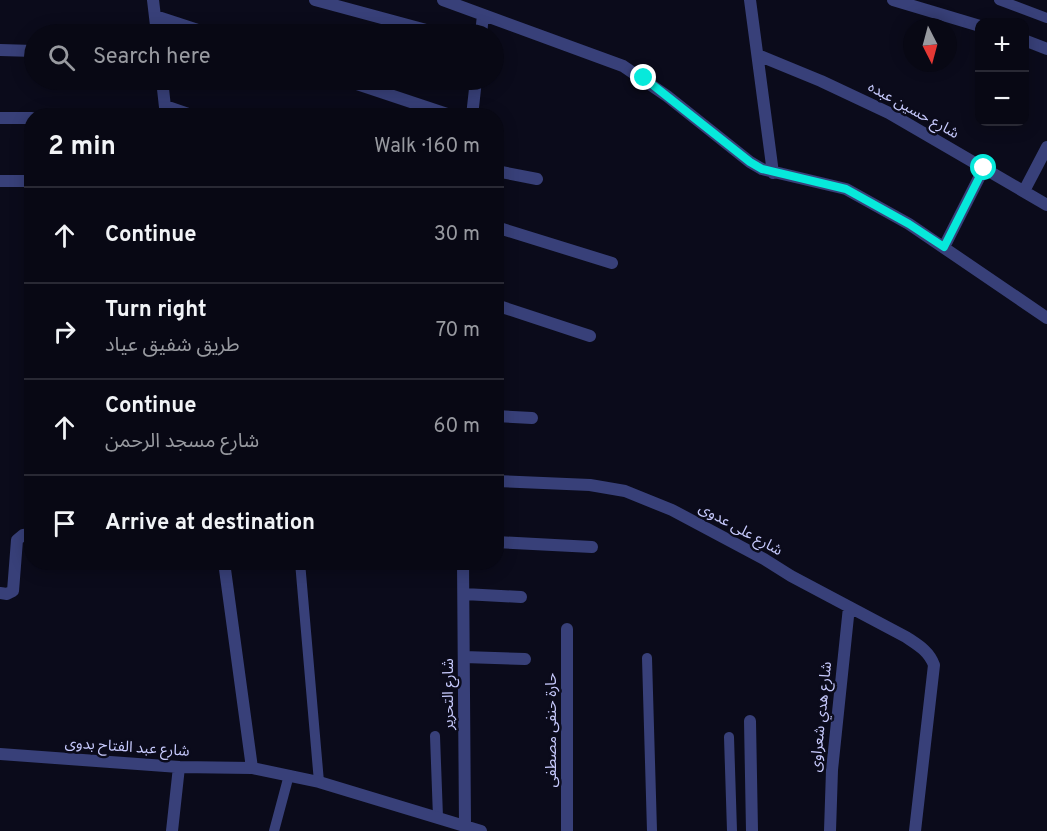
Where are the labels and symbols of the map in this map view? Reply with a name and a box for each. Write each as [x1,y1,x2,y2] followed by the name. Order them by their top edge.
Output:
[903,18,957,72] north arrow
[630,64,656,90] route end
[864,78,962,145] street label: شارع حسين عبده
[970,154,996,180] route start
[694,499,785,562] street label: شارع على عدوى
[440,658,460,731] street label: شارع التحرير
[807,661,838,773] street label: شارع هدي شعراوى
[543,672,562,787] street label: حارة حنفى مصطفى
[64,734,190,763] street label: شارع عبد الفتاح بدوى

